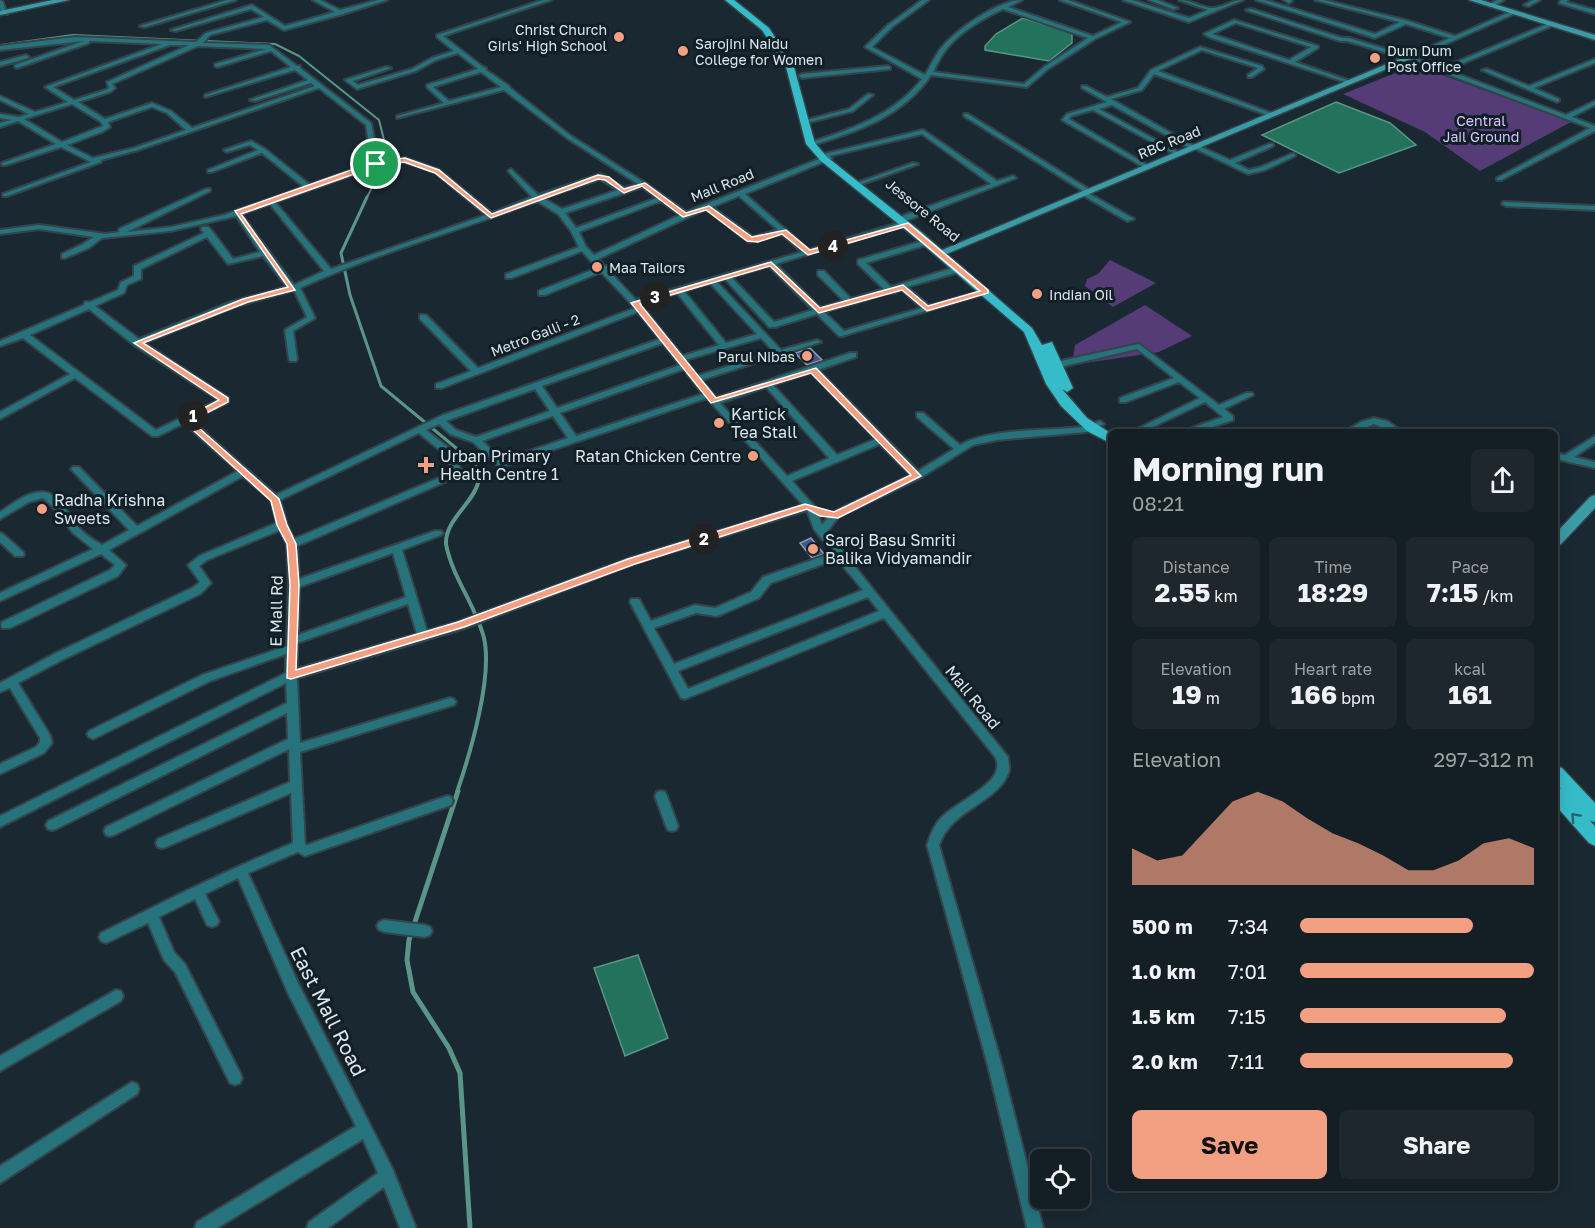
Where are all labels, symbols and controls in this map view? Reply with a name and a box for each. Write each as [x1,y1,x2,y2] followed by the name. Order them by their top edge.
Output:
[488,21,607,54] place label: Christ Church Girls' High School
[612,30,626,44] marker: Christ Church Girls' High School
[695,35,823,68] place label: Sarojini Naidu College for Women
[1387,42,1461,75] place label: Dum Dum Post Office
[676,44,690,58] marker: Sarojini Naidu College for Women
[1368,51,1382,65] marker: Dum Dum Post Office
[1443,112,1519,145] park label: Central Jail Ground
[1135,122,1203,162] street label: RBC Road
[350,138,401,189] pin
[359,147,392,180] icon: arrive
[688,165,756,205] street label: Mall Road
[883,175,963,245] street label: Jessore Road
[818,231,848,261] pin: 4
[828,236,838,256] text: 4
[609,259,685,276] place label: Maa Tailors
[590,260,604,274] marker: Maa Tailors
[640,282,670,312] pin: 3
[1049,286,1113,303] place label: Indian Oil
[650,287,660,307] text: 3
[1030,287,1044,301] marker: Indian Oil
[488,310,582,360] street label: Metro Galli - 2
[718,348,795,365] place label: Parul Nibas
[800,349,814,363] marker: Parul Nibas
[178,401,208,431] pin: 1
[731,404,797,442] place label: Kartick Tea Stall
[189,406,197,426] text: 1
[712,416,726,430] marker: Kartick Tea Stall
[440,446,559,484] place label: Urban Primary Health Centre 1
[575,446,741,466] place label: Ratan Chicken Centre
[746,449,760,463] marker: Ratan Chicken Centre
[1132,449,1324,488] text: Morning run
[1471,449,1534,512] button: share
[417,456,435,474] marker: Urban Primary Health Centre 1
[54,490,165,528] place label: Radha Krishna Sweets
[1132,491,1184,515] text: 08:21
[35,502,49,516] marker: Radha Krishna Sweets
[689,524,719,554] pin: 2
[699,529,709,549] text: 2
[825,530,972,568] place label: Saroj Basu Smriti Balika Vidyamandir
[806,542,820,556] marker: Saroj Basu Smriti Balika Vidyamandir
[1162,557,1230,577] text: Distance
[1314,557,1352,577] text: Time
[1451,557,1489,577] text: Pace
[265,575,287,647] street label: E Mall Rd
[1154,577,1210,608] text: 2.55
[1298,577,1368,608] text: 18:29
[1427,577,1478,608] text: 7:15
[1210,586,1238,606] text: km
[1478,586,1513,606] text: /km
[1160,659,1232,679] text: Elevation
[1294,659,1372,679] text: Heart rate
[1454,659,1486,679] text: kcal
[941,661,1005,733] street label: Mall Road
[1172,679,1202,710] text: 19
[1291,679,1337,710] text: 166
[1448,679,1492,710] text: 161
[1202,688,1220,708] text: m
[1337,688,1375,708] text: bpm
[1132,747,1221,771] text: Elevation
[1433,747,1534,771] text: 297–312 m
[1571,813,1582,823] one-way arrow
[1132,914,1193,938] text: 500 m
[1228,914,1269,938] text: 7:34
[286,942,372,1080] street label: East Mall Road
[1132,959,1196,983] text: 1.0 km
[1228,959,1267,983] text: 7:01
[1132,1004,1195,1028] text: 1.5 km
[1228,1004,1266,1028] text: 7:15
[1132,1049,1198,1073] text: 2.0 km
[1228,1049,1264,1073] text: 7:11
[1132,1110,1327,1179] button: Save
[1339,1110,1534,1179] button: Share
[1030,1149,1090,1209] map controls
[1030,1149,1090,1209] button: locate

